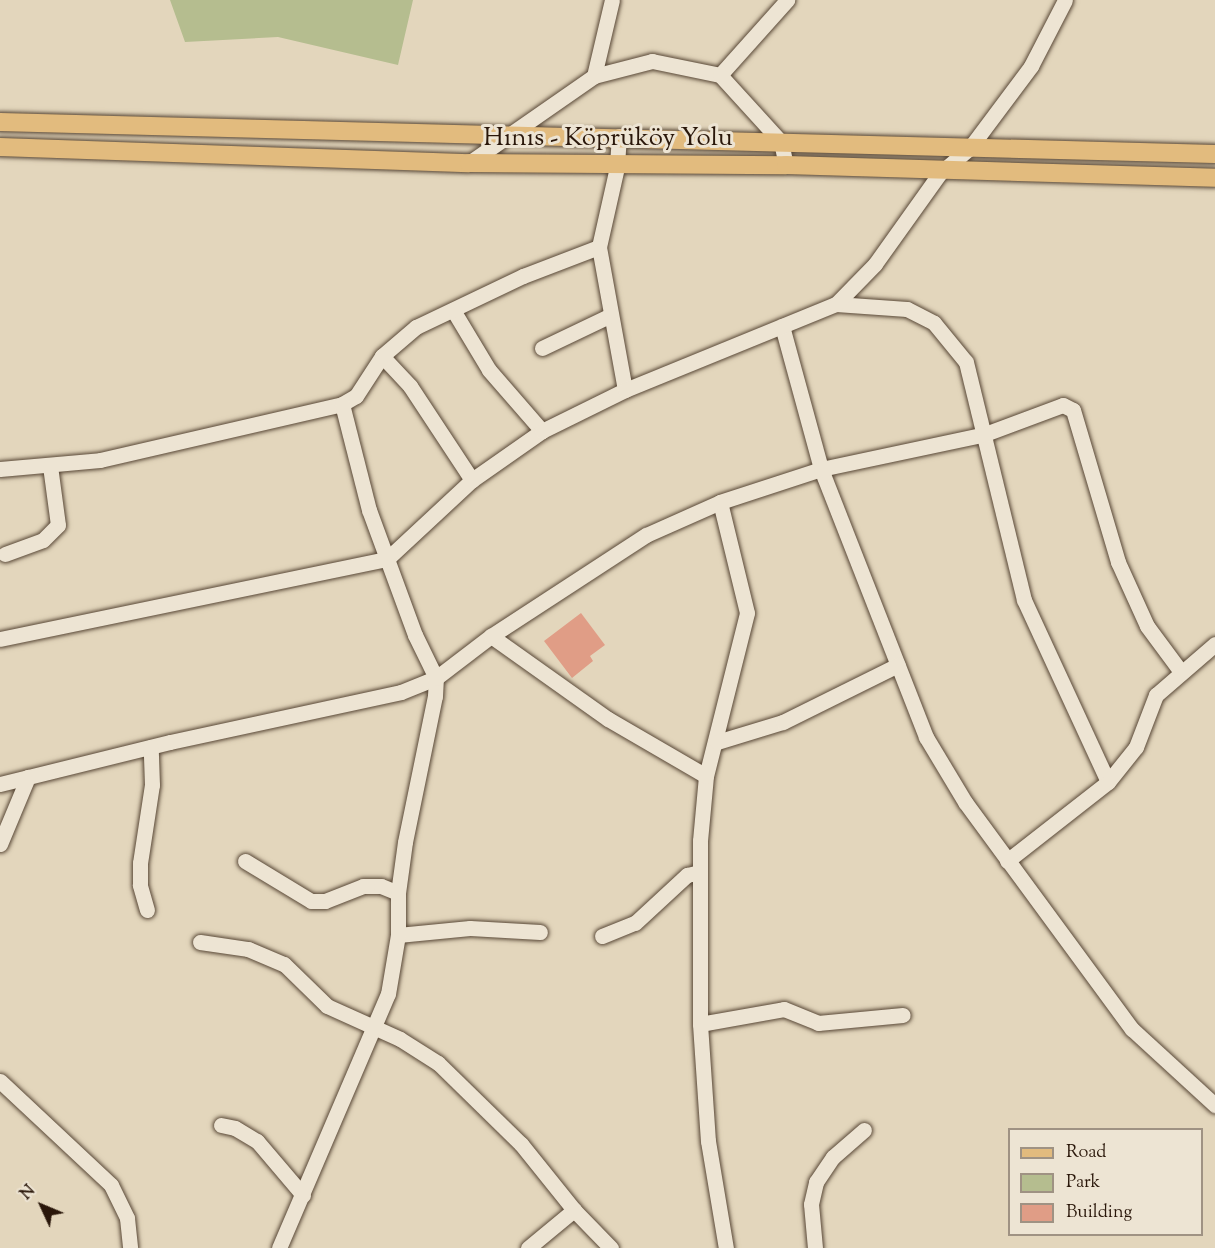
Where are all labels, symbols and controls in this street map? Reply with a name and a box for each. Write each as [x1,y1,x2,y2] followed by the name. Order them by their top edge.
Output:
[483,123,733,155] street label: Hınıs - Köprüköy Yolu
[1008,1128,1203,1236] legend
[1066,1140,1106,1166] text: Road
[1066,1170,1100,1196] text: Park
[12,1176,72,1236] north arrow
[16,1181,41,1206] text: N
[1066,1200,1132,1226] text: Building

